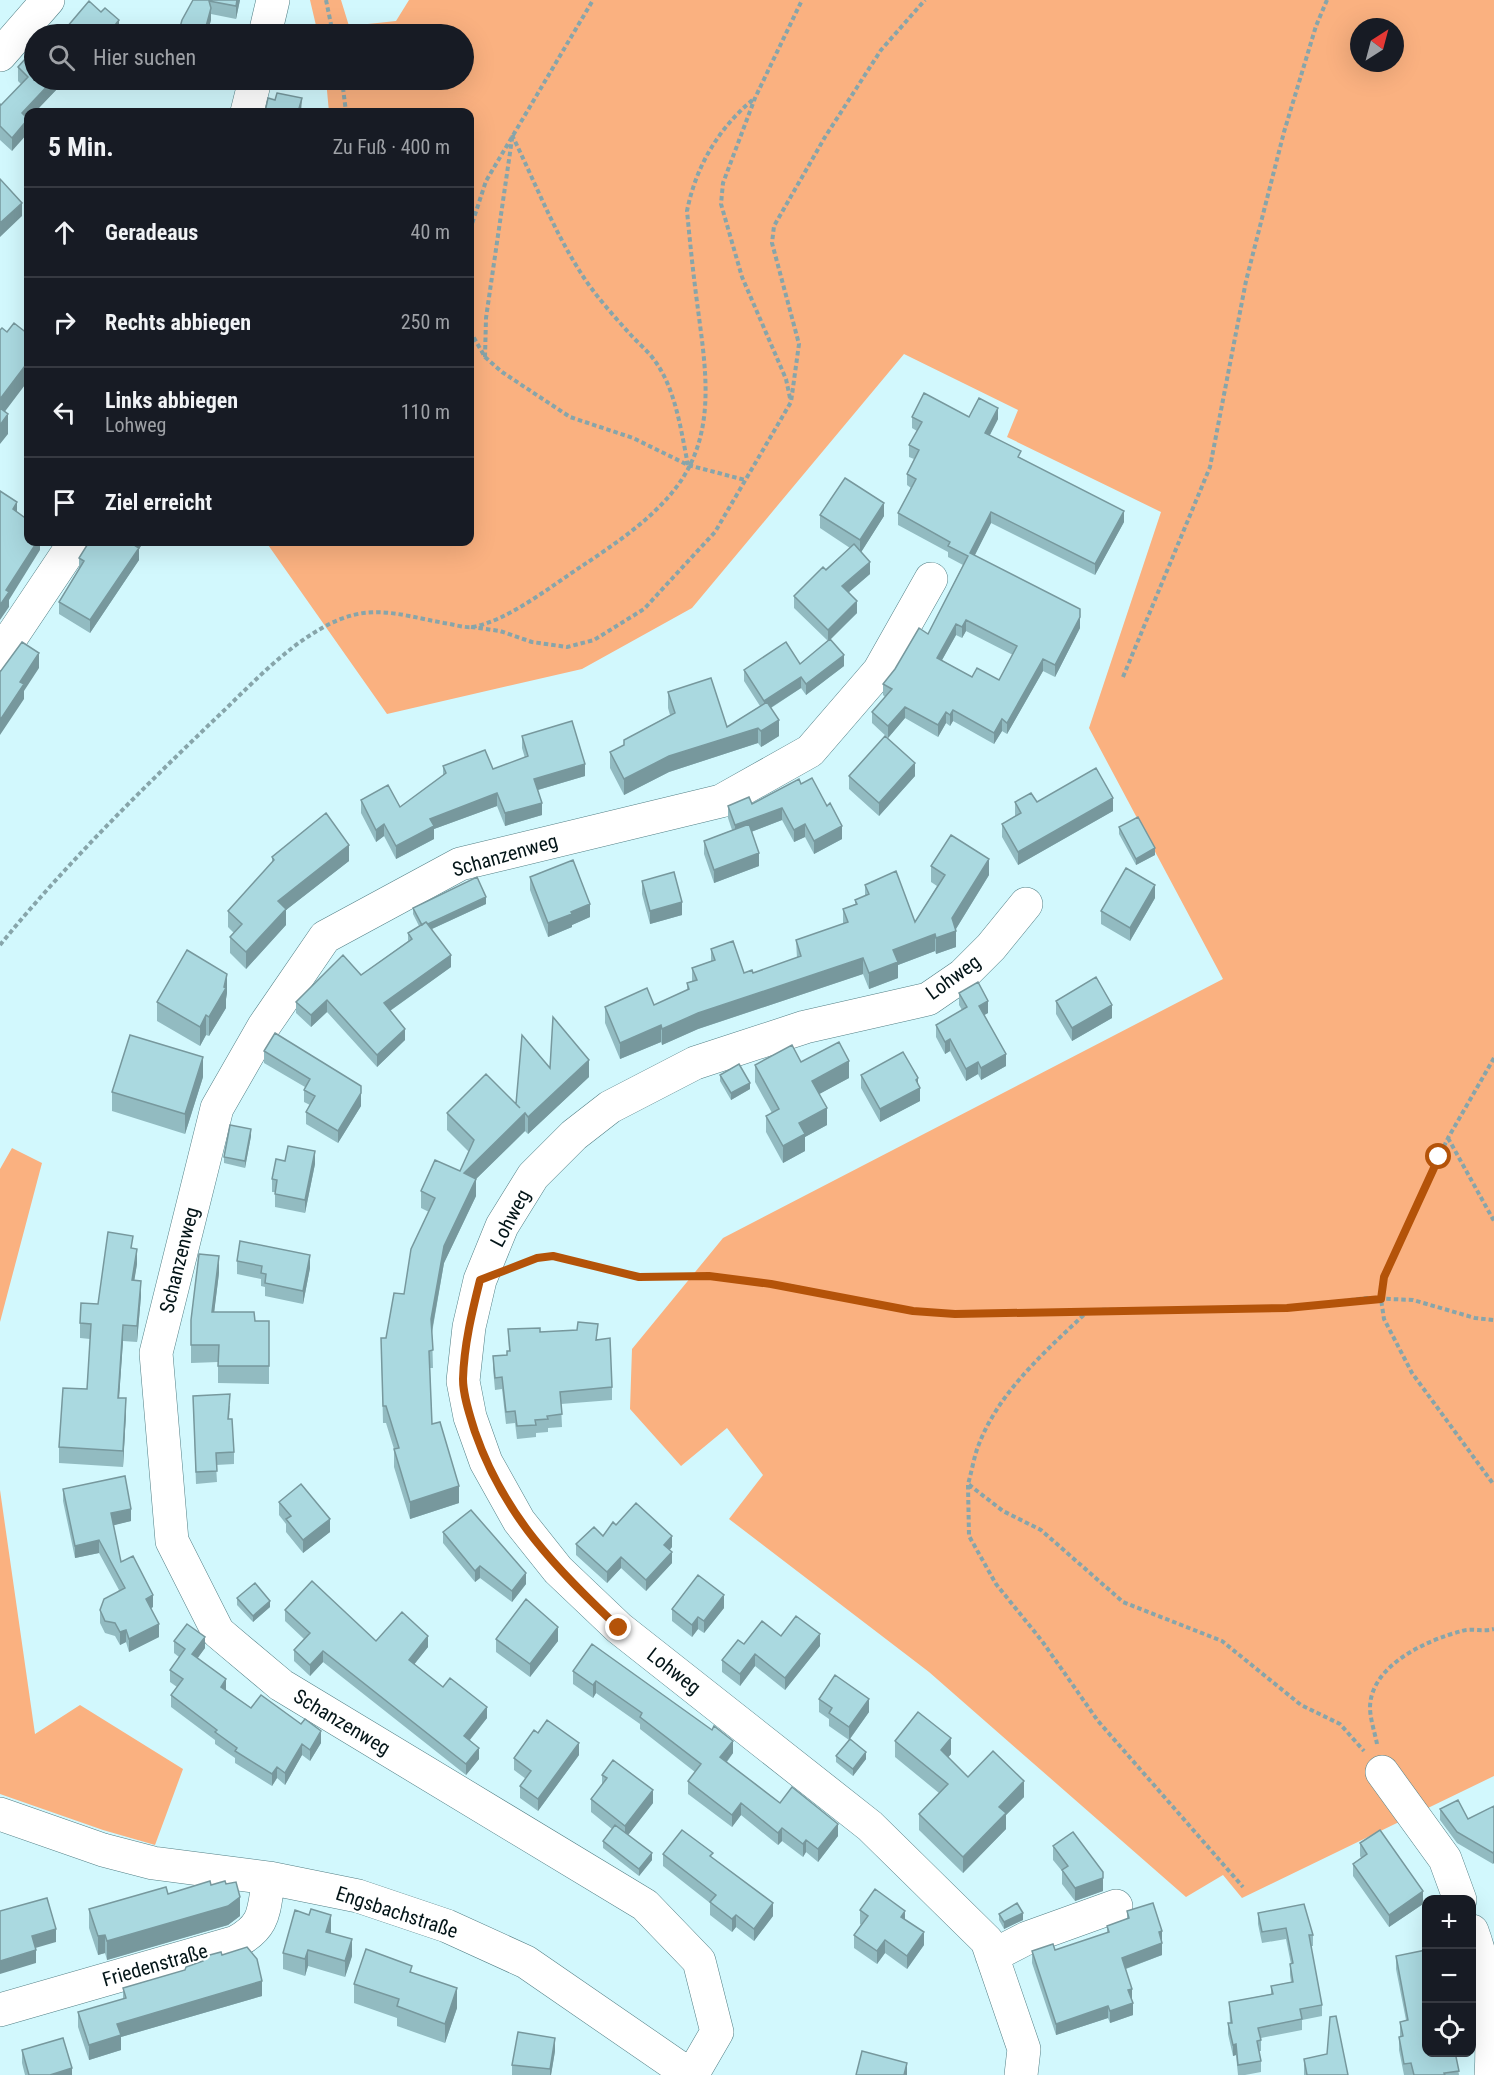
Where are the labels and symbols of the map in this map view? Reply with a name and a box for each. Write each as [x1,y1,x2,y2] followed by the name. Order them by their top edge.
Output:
[1350,18,1404,72] north arrow
[450,829,560,881] street label: Schanzenweg
[921,949,985,1005] street label: Lohweg
[1425,1143,1451,1169] route start
[485,1185,535,1251] street label: Lohweg
[154,1204,204,1316] street label: Schanzenweg
[605,1614,631,1640] route end
[642,1643,706,1699] street label: Lohweg
[289,1684,395,1760] street label: Schanzenweg
[333,1881,461,1943] street label: Engsbachstraße
[100,1939,210,1991] street label: Friedenstraße

